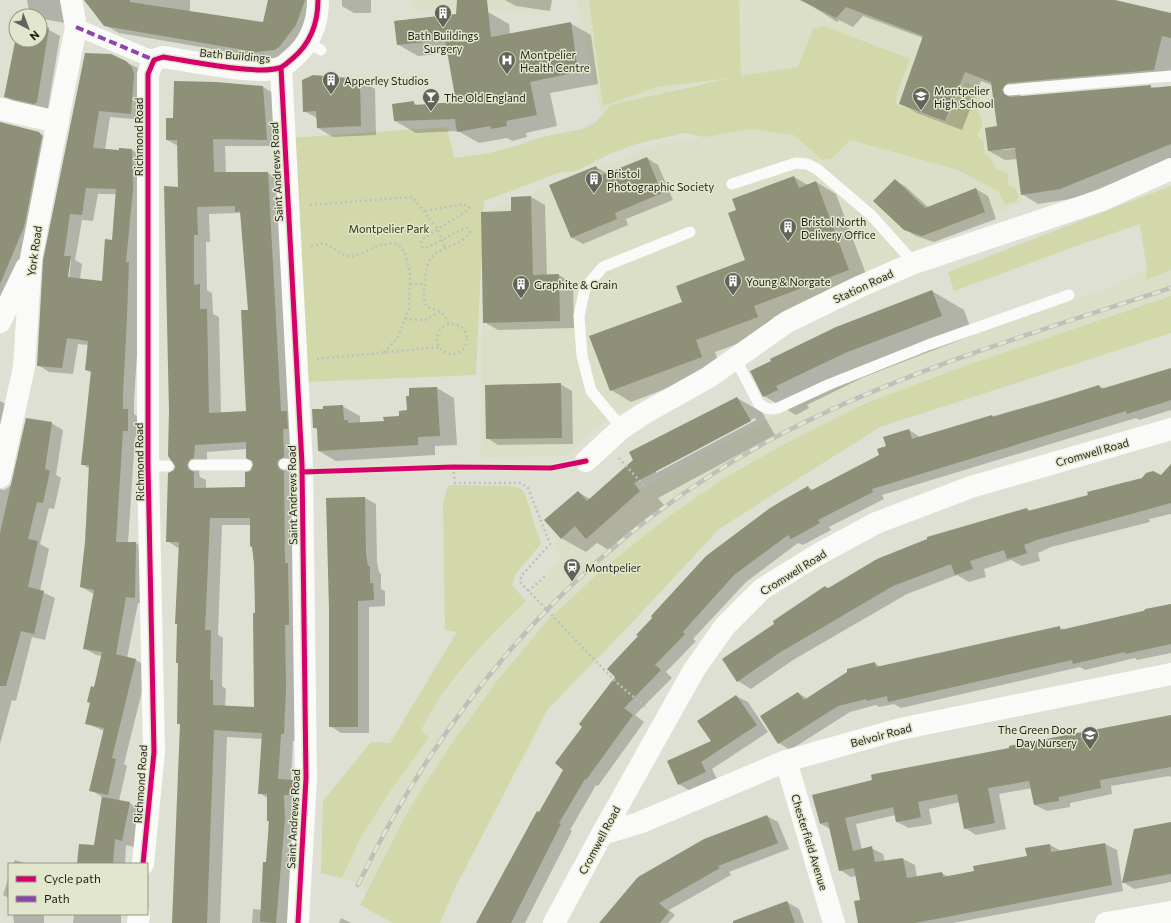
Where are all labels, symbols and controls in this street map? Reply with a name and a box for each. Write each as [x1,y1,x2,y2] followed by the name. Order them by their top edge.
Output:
[433,3,453,28] building icon: Bath Buildings Surgery
[8,8,48,48] north arrow
[28,28,42,43] text: N
[407,29,479,55] place label: Bath Buildings Surgery
[199,45,271,65] street label: Bath Buildings
[520,48,590,74] place label: Montpelier Health Centre
[497,50,517,75] hospital icon: Montpelier Health Centre
[321,70,341,95] building icon: Apperley Studios
[344,74,429,87] place label: Apperley Studios
[934,84,994,110] place label: Montpelier High School
[911,86,931,111] school or university icon: Montpelier High School
[421,87,441,112] bar icon: The Old England
[444,91,526,104] place label: The Old England
[132,98,145,176] street label: Richmond Road
[267,122,285,222] street label: Saint Andrews Road
[607,167,714,193] place label: Bristol Photographic Society
[584,169,604,194] building icon: Bristol Photographic Society
[801,215,876,241] place label: Bristol North Delivery Office
[778,217,798,242] building icon: Bristol North Delivery Office
[348,222,430,235] park label: Montpelier Park
[24,225,44,277] street label: York Road
[831,266,895,306] street label: Station Road
[723,271,743,296] building icon: Young & Norgate
[511,274,531,299] building icon: Graphite & Grain
[746,275,831,288] place label: Young & Norgate
[534,278,618,291] place label: Graphite & Grain
[132,423,146,501] street label: Richmond Road
[1054,435,1130,469] street label: Cromwell Road
[285,445,299,545] street label: Saint Andrews Road
[758,546,828,598] street label: Cromwell Road
[562,557,582,582] station icon: Montpelier
[585,561,642,574] place label: Montpelier
[849,721,913,749] street label: Belvoir Road
[998,723,1078,749] place label: The Green Door Day Nursery
[1080,725,1100,750] school or university icon: The Green Door Day Nursery
[131,744,149,824] street label: Richmond Road
[284,769,302,869] street label: Saint Andrews Road
[789,792,831,892] street label: Chesterfield Avenue
[576,804,622,876] street label: Cromwell Road
[8,863,148,915] legend
[44,871,101,885] text: Cycle path
[44,891,70,905] text: Path

